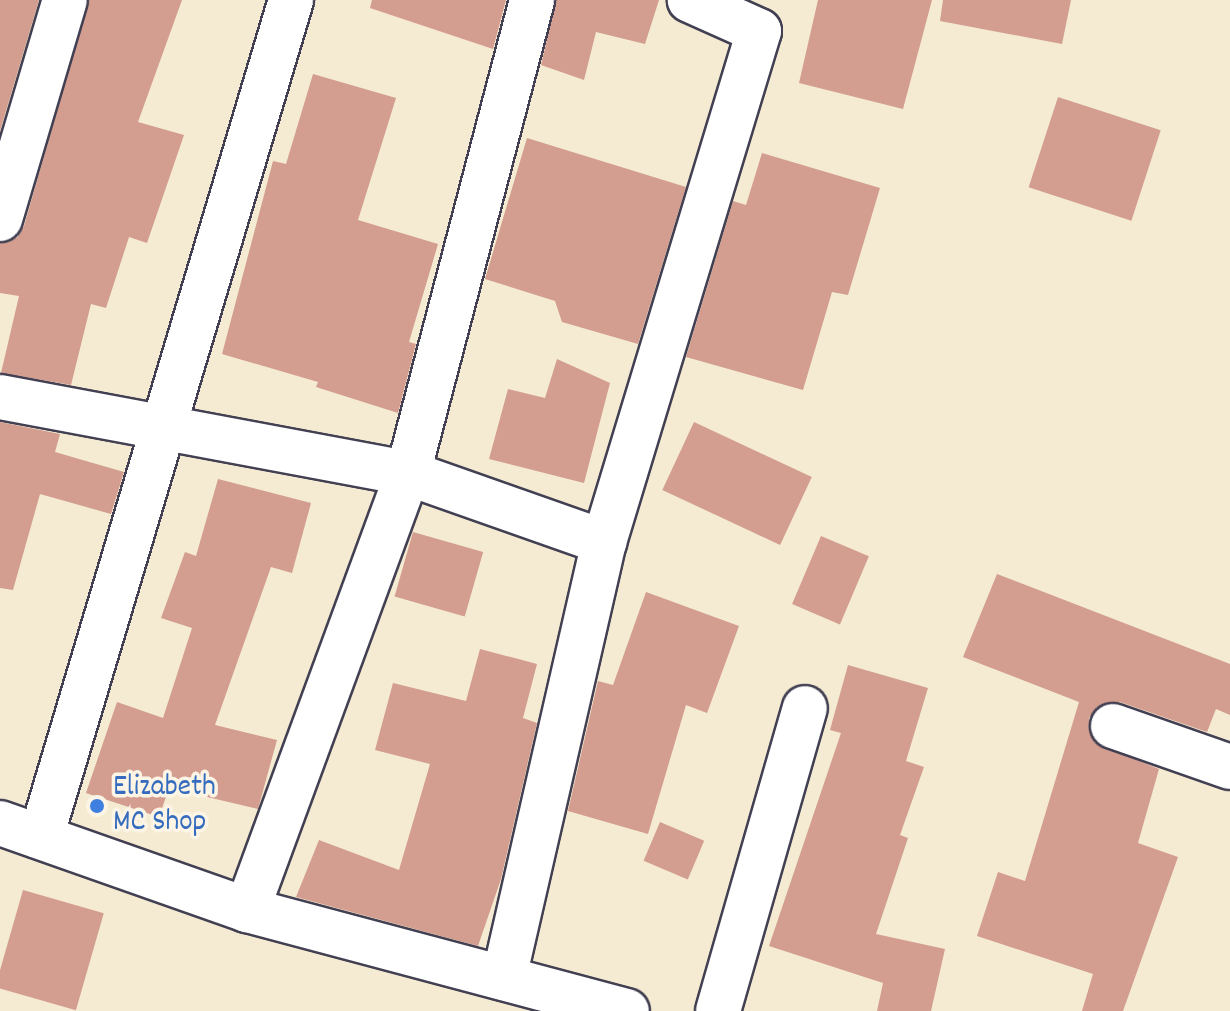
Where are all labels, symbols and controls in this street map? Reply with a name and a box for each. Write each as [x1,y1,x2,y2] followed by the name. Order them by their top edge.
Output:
[113,771,216,842] place label: Elizabeth MC Shop
[88,797,106,815] marker: Elizabeth MC Shop

